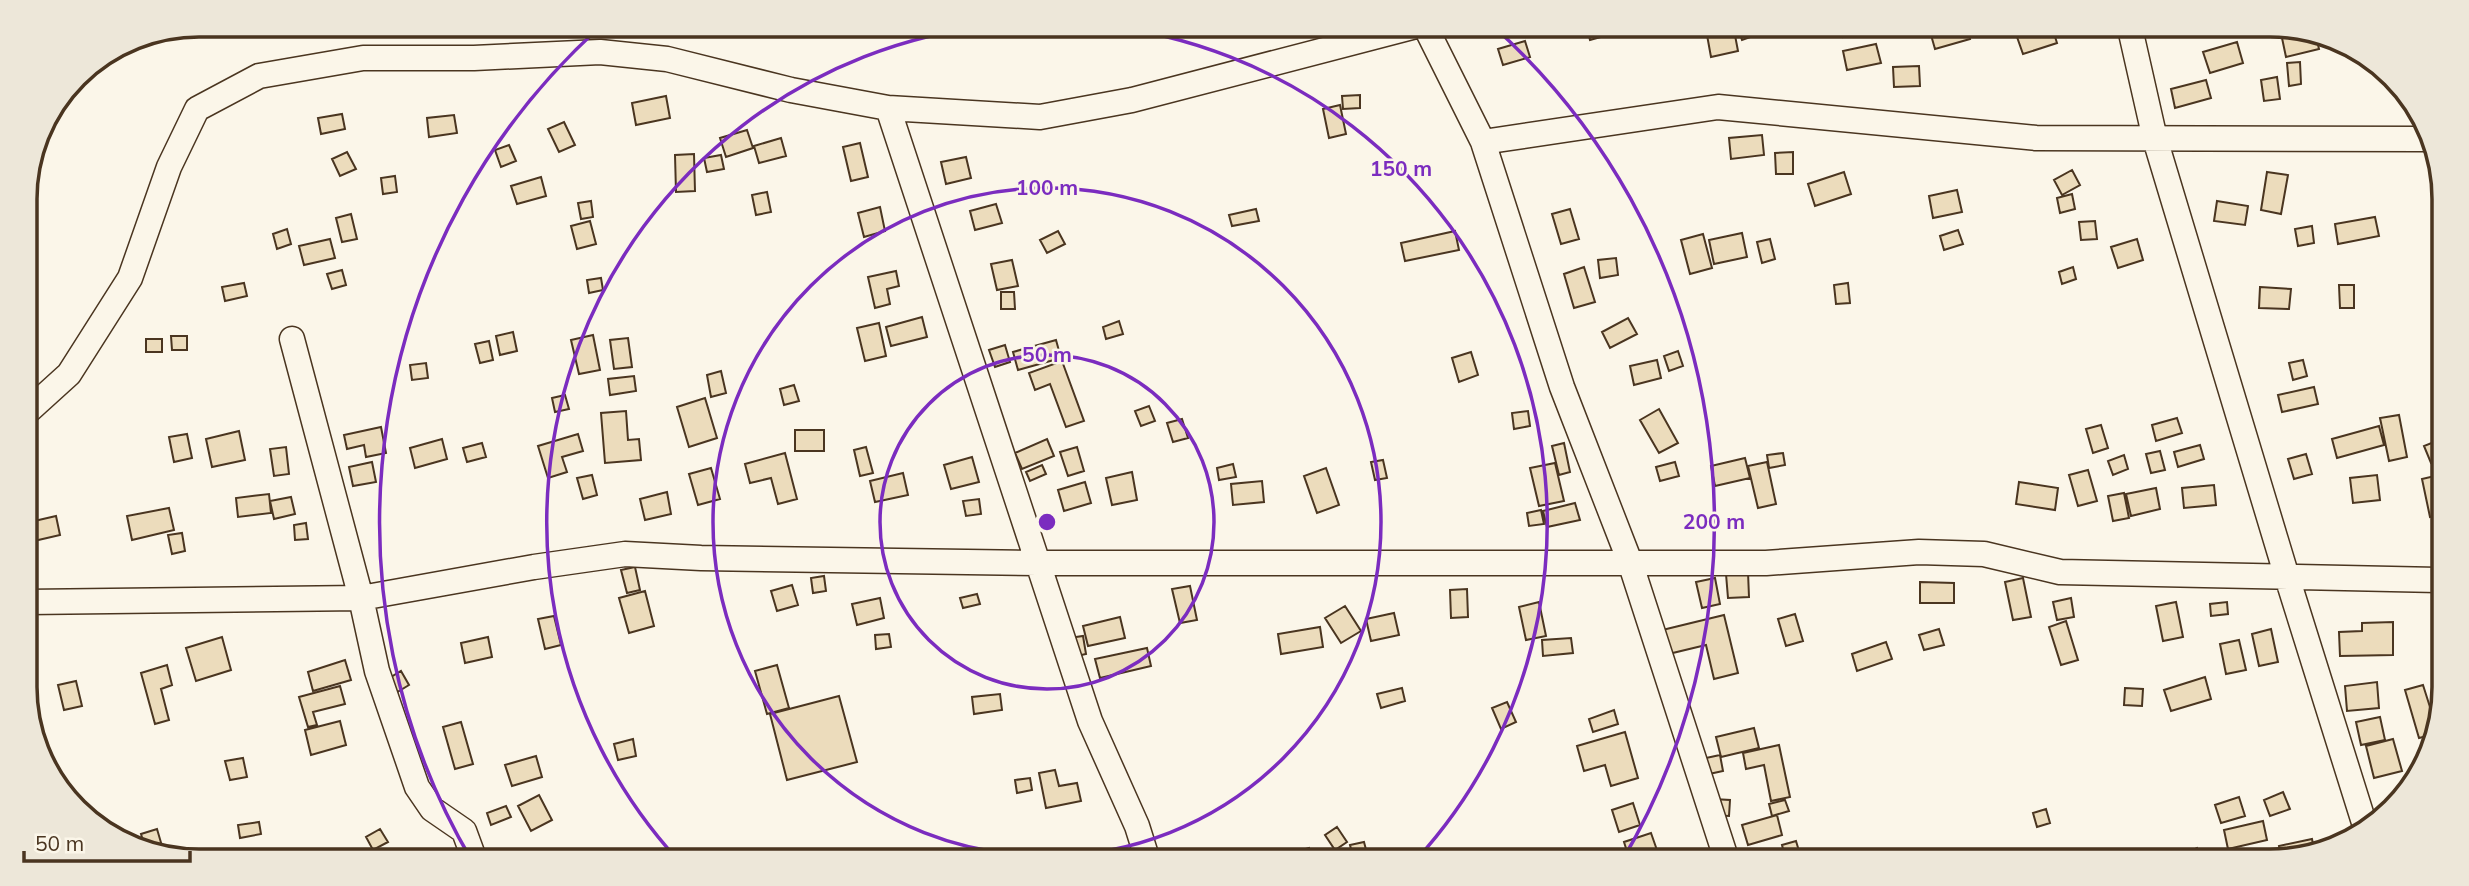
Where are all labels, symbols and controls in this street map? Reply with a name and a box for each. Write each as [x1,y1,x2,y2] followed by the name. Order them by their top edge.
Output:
[1370,155,1432,181] text: 150 m
[1016,174,1078,200] text: 100 m
[1022,341,1072,367] text: 50 m
[1683,508,1745,534] text: 200 m
[1035,510,1059,534] centre of rings
[24,820,191,864] scale bar
[35,830,84,856] text: 50 m

